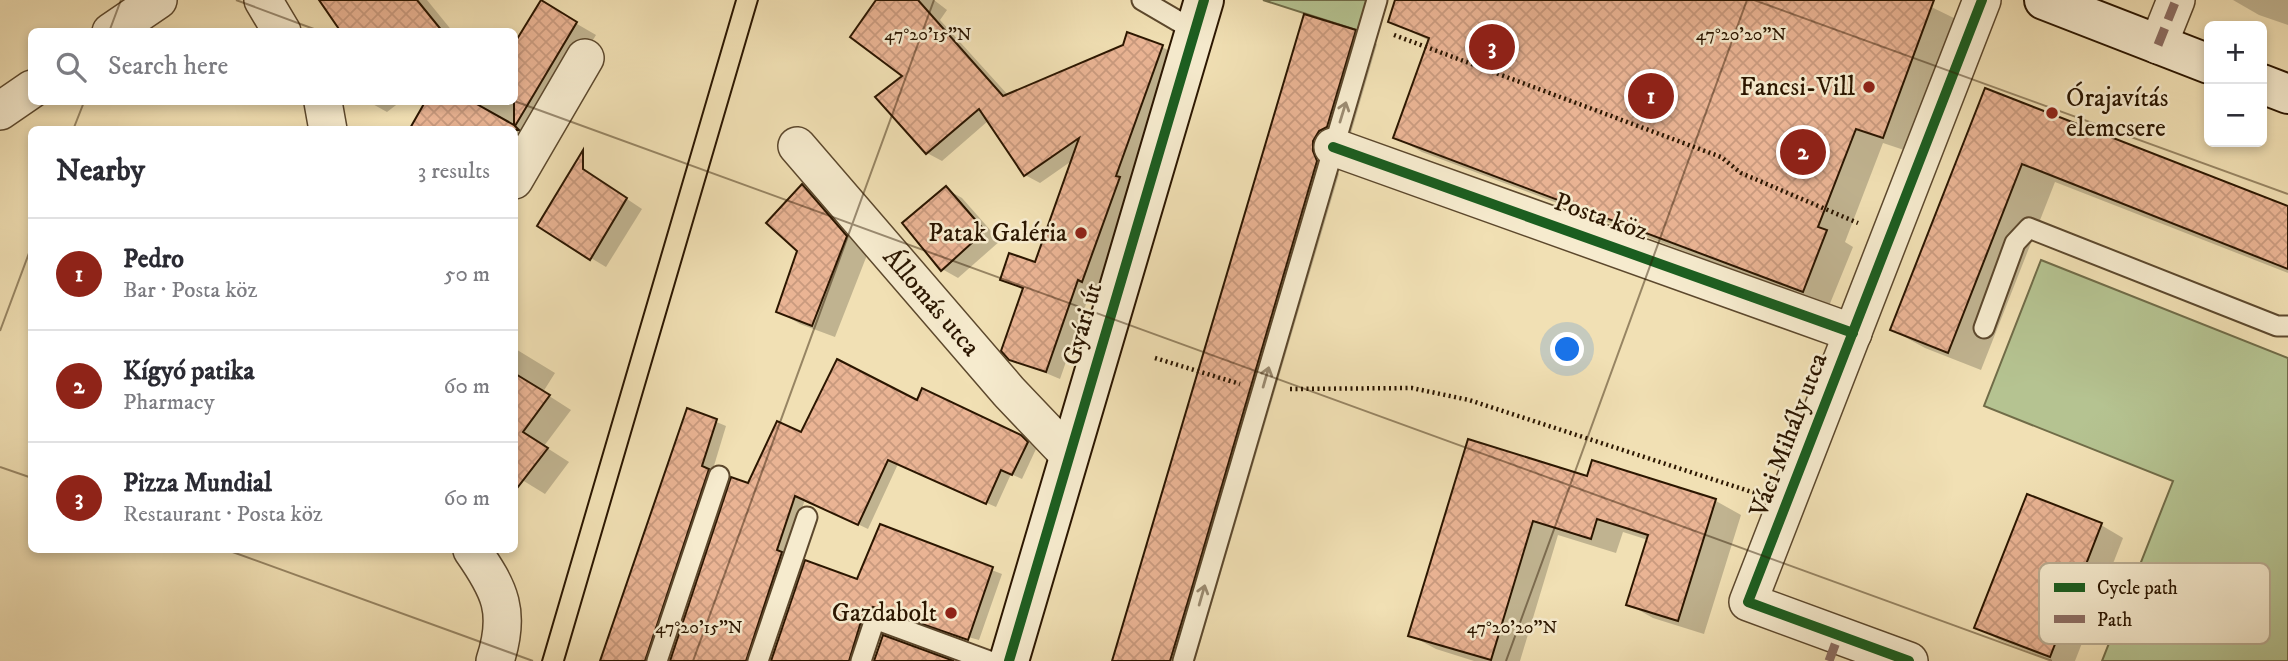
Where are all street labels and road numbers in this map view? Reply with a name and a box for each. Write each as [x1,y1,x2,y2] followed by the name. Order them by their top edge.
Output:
[1550,186,1652,248] street label: Posta köz
[876,240,987,363] street label: Állomás utca
[1056,279,1110,369] street label: Gyári út
[1742,348,1835,523] street label: Váci Mihály utca

